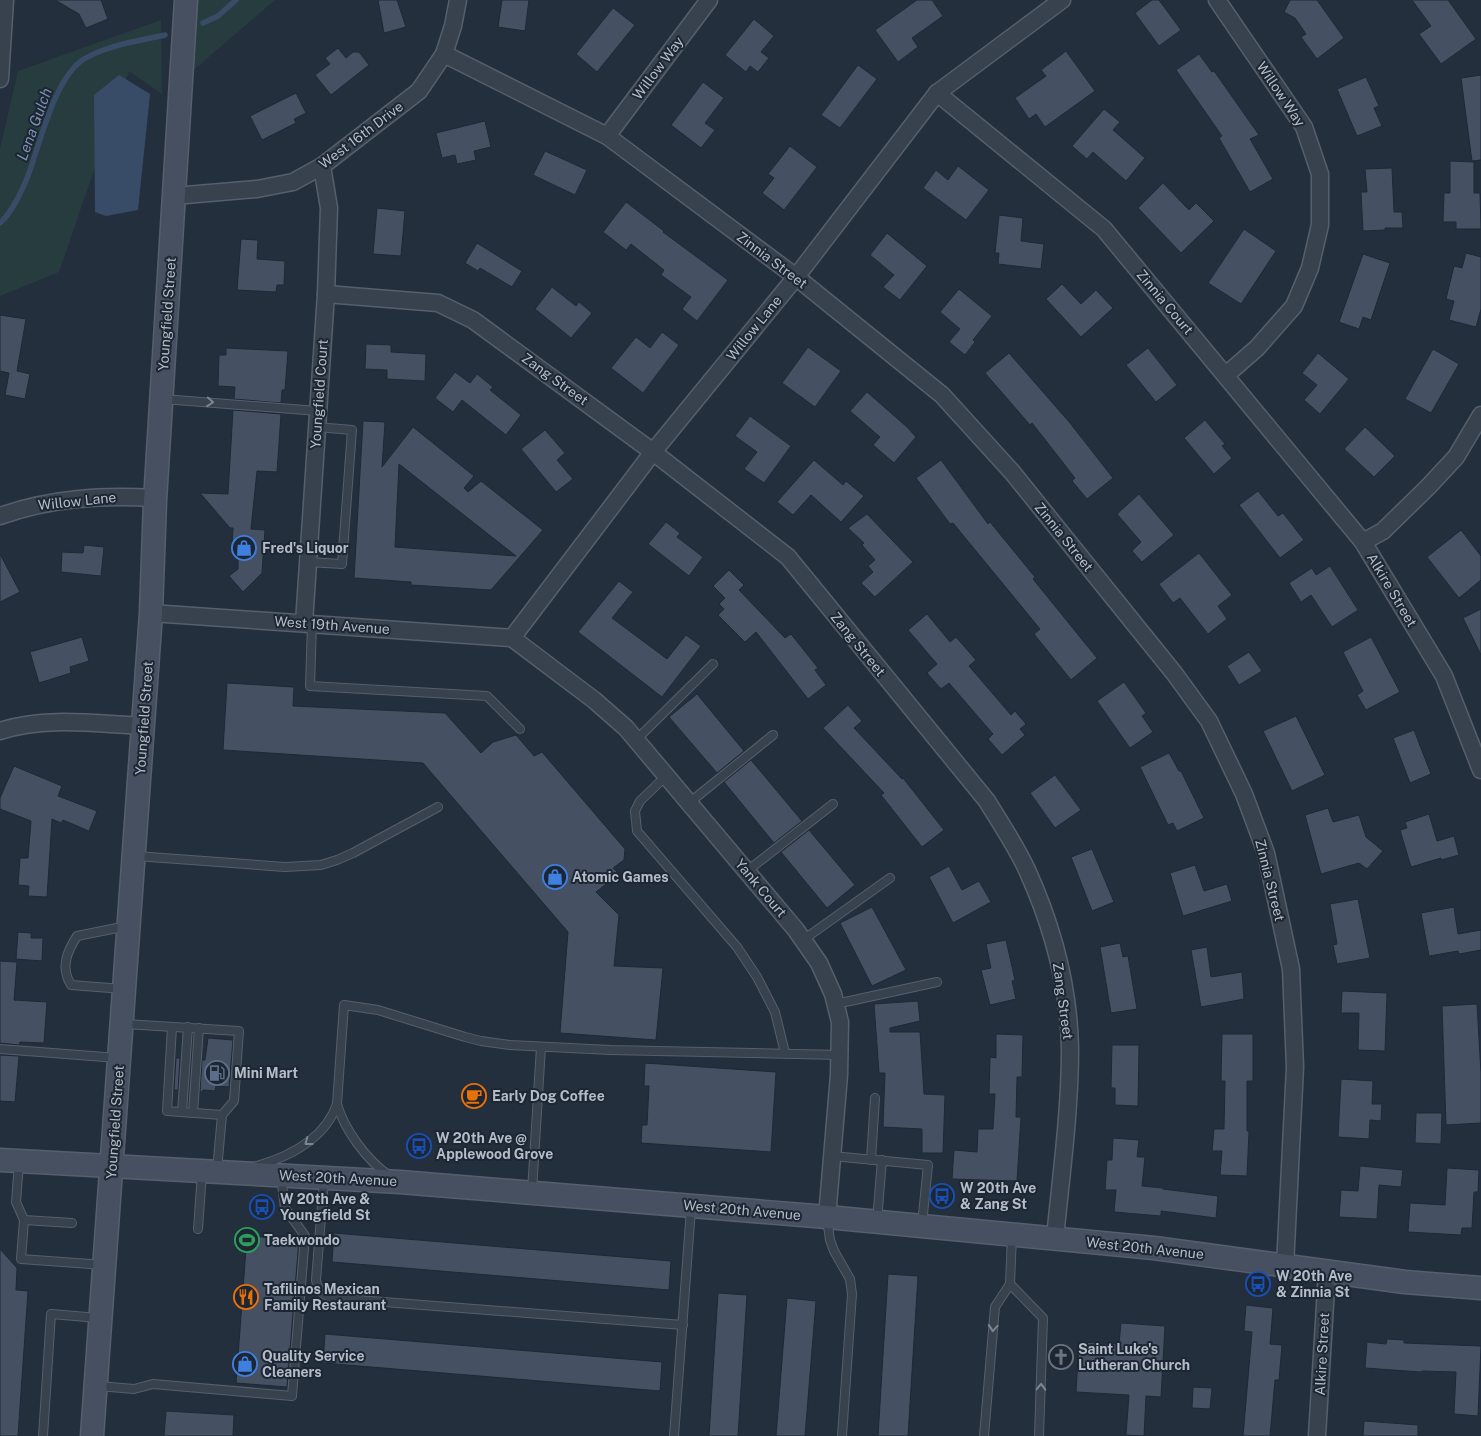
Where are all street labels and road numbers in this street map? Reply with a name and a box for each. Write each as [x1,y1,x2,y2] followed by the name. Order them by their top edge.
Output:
[629,33,687,103] street label: Willow Way
[1254,59,1309,130] street label: Willow Way
[316,98,406,172] street label: West 16th Drive
[734,228,810,292] street label: Zinnia Street
[155,257,179,371] street label: Youngfield Street
[1133,266,1197,338] street label: Zinnia Court
[723,292,785,364] street label: Willow Lane
[307,339,331,449] street label: Youngfield Court
[519,350,591,408] street label: Zang Street
[37,489,117,513] street label: Willow Lane
[1031,499,1097,575] street label: Zinnia Street
[1364,550,1420,630] street label: Alkire Street
[827,609,889,679] street label: Zang Street
[274,613,390,637] street label: West 19th Avenue
[132,661,156,775] street label: Youngfield Street
[1252,837,1288,923] street label: Zinnia Street
[732,856,790,920] street label: Yank Court
[1050,961,1076,1041] street label: Zang Street
[103,1065,127,1179] street label: Youngfield Street
[279,1167,398,1189] street label: West 20th Avenue
[682,1197,802,1223] street label: West 20th Avenue
[1085,1234,1205,1262] street label: West 20th Avenue
[1312,1312,1332,1396] street label: Alkire Street

